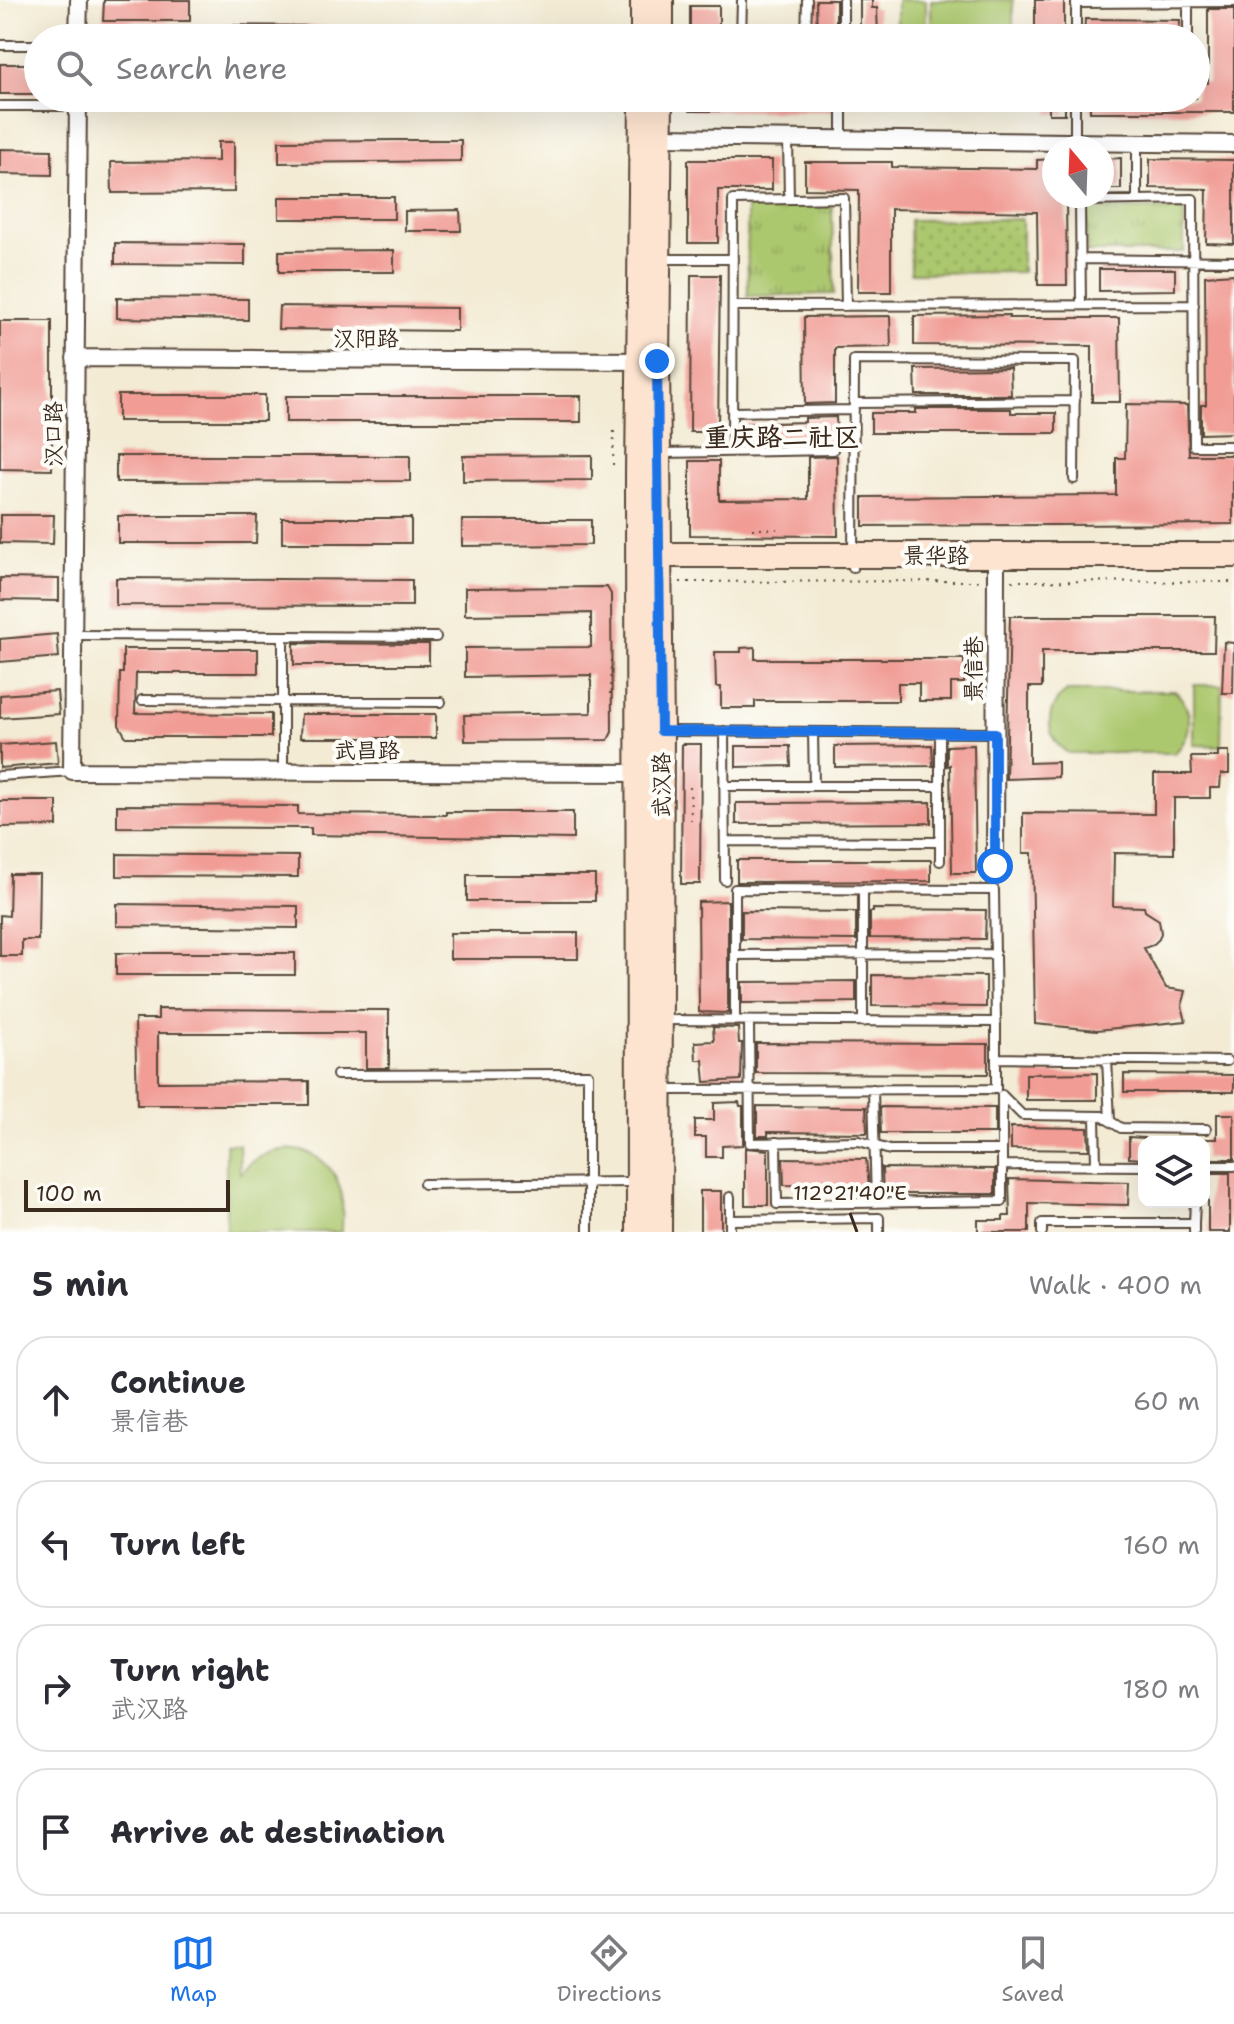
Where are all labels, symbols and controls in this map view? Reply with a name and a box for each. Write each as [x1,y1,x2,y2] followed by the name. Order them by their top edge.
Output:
[24,24,1210,112] search box
[52,46,96,90] icon: search
[116,48,287,89] text: Search here
[1042,136,1114,208] north arrow
[333,324,399,353] street label: 汉阳路
[639,343,675,379] route end
[39,401,68,467] street label: 汉口路
[704,419,860,454] district label: 重庆路二社区
[903,541,969,570] street label: 景华路
[959,636,988,702] street label: 景信巷
[334,736,400,765] street label: 武昌路
[647,752,676,818] street label: 武汉路
[977,848,1013,884] route start
[1138,1136,1210,1208] map controls
[1138,1136,1210,1208] button: layers
[24,1176,230,1212] scale bar
[36,1179,102,1208] text: 100 m
[793,1180,907,1206] text: 112°21'40"E
[32,1261,129,1307] text: 5 min
[1029,1267,1202,1302] text: Walk · 400 m
[110,1362,246,1403] text: Continue
[34,1378,78,1422] icon: ahead
[1133,1383,1200,1418] text: 60 m
[110,1403,188,1438] text: 景信巷
[34,1522,78,1566] icon: left
[110,1524,245,1565] text: Turn left
[1123,1527,1200,1562] text: 160 m
[110,1650,269,1691] text: Turn right
[34,1666,78,1710] icon: right
[1122,1671,1200,1706] text: 180 m
[110,1691,188,1726] text: 武汉路
[34,1810,78,1854] icon: arrive
[110,1812,445,1853] text: Arrive at destination
[170,1931,217,2008] tab: Map
[557,1931,662,2008] tab: Directions
[1002,1931,1064,2008] tab: Saved

